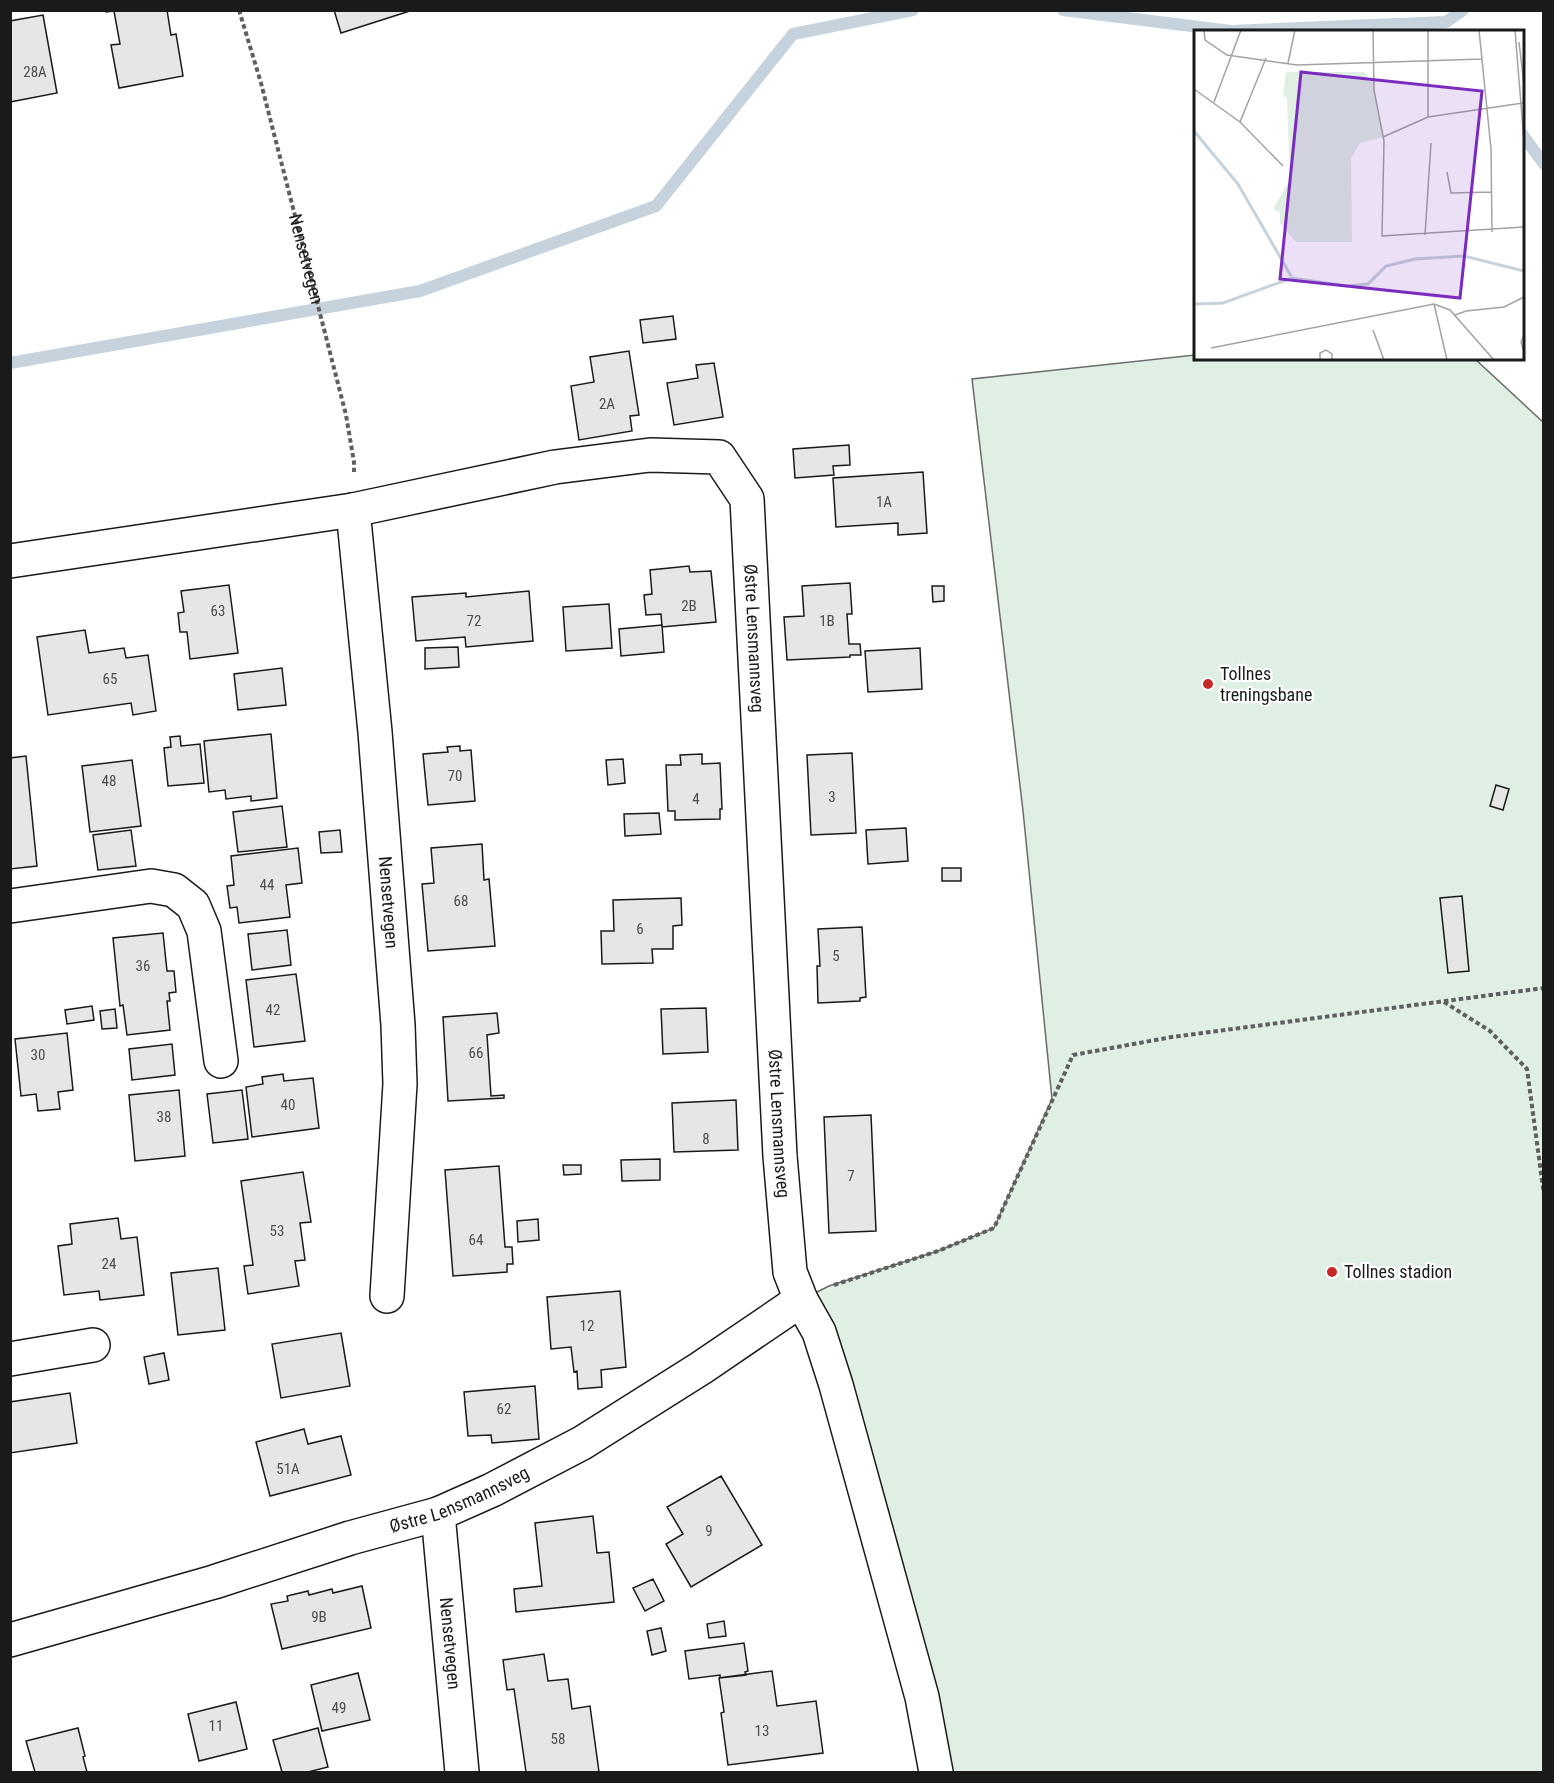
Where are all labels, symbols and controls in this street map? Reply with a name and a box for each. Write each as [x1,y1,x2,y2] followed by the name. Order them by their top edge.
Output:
[1194,30,1524,360] inset map
[23,63,47,81] house number: 28A
[285,212,328,306] street label: Nensetvegen
[599,395,615,413] house number: 2A
[876,493,892,511] house number: 1A
[740,563,769,713] street label: Østre Lensmannsveg
[681,597,697,615] house number: 2B
[211,602,225,620] house number: 63
[467,612,481,630] house number: 72
[819,612,835,630] house number: 1B
[1220,663,1312,705] place label: Tollnes treningsbane
[103,670,117,688] house number: 65
[1201,677,1215,691] marker: Tollnes treningsbane
[448,767,462,785] house number: 70
[102,772,116,790] house number: 48
[828,788,836,806] house number: 3
[692,790,700,808] house number: 4
[375,855,403,949] street label: Nensetvegen
[260,876,274,894] house number: 44
[454,892,468,910] house number: 68
[636,920,644,938] house number: 6
[832,947,840,965] house number: 5
[136,957,150,975] house number: 36
[266,1001,280,1019] house number: 42
[469,1044,483,1062] house number: 66
[31,1046,45,1064] house number: 30
[765,1049,795,1199] street label: Østre Lensmannsveg
[281,1096,295,1114] house number: 40
[157,1108,171,1126] house number: 38
[702,1130,710,1148] house number: 8
[847,1167,855,1185] house number: 7
[270,1222,284,1240] house number: 53
[469,1231,483,1249] house number: 64
[102,1255,116,1273] house number: 24
[1344,1261,1452,1282] place label: Tollnes stadion
[1325,1265,1339,1279] marker: Tollnes stadion
[580,1317,594,1335] house number: 12
[497,1400,511,1418] house number: 62
[276,1460,300,1478] house number: 51A
[387,1462,532,1537] street label: Østre Lensmannsveg
[705,1522,713,1540] house number: 9
[436,1596,465,1690] street label: Nensetvegen
[311,1608,327,1626] house number: 9B
[332,1699,346,1717] house number: 49
[209,1717,223,1735] house number: 11
[755,1722,769,1740] house number: 13
[551,1730,565,1748] house number: 58

